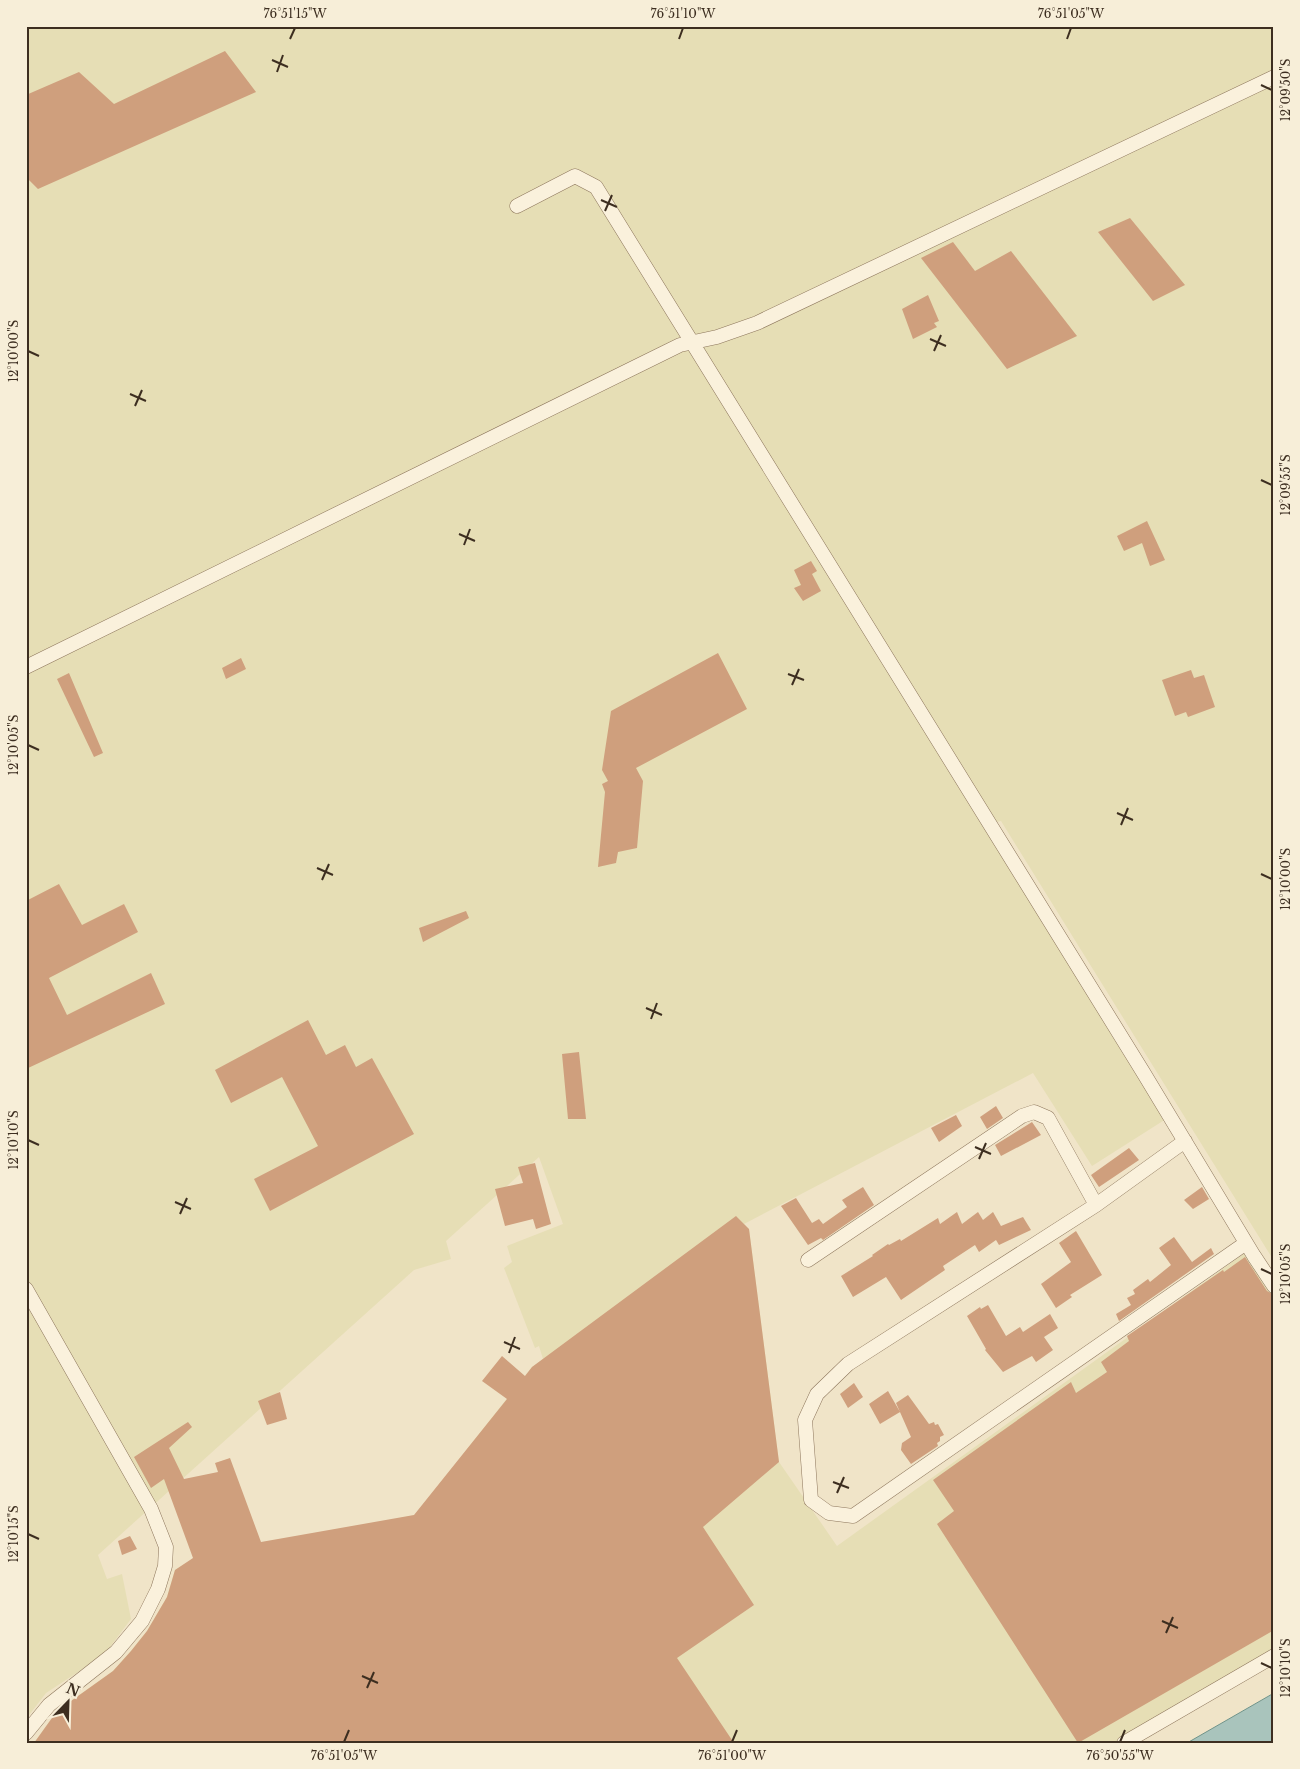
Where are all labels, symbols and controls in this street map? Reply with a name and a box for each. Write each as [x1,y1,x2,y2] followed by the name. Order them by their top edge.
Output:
[263,6,327,21] text: 76°51'15"W
[651,6,716,21] text: 76°51'10"W
[1038,6,1105,21] text: 76°51'05"W
[1278,58,1293,122] text: 12°09'50"S
[6,319,21,382] text: 12°10'00"S
[1278,454,1293,516] text: 12°09'55"S
[6,714,21,775] text: 12°10'05"S
[1278,847,1293,910] text: 12°10'00"S
[6,1110,21,1170] text: 12°10'10"S
[1278,1243,1293,1304] text: 12°10'05"S
[6,1505,21,1563] text: 12°10'15"S
[1278,1638,1293,1698] text: 12°10'10"S
[42,1676,92,1726] north arrow
[64,1679,83,1701] text: N
[311,1748,378,1763] text: 76°51'05"W
[698,1748,767,1763] text: 76°51'00"W
[1086,1748,1155,1763] text: 76°50'55"W

